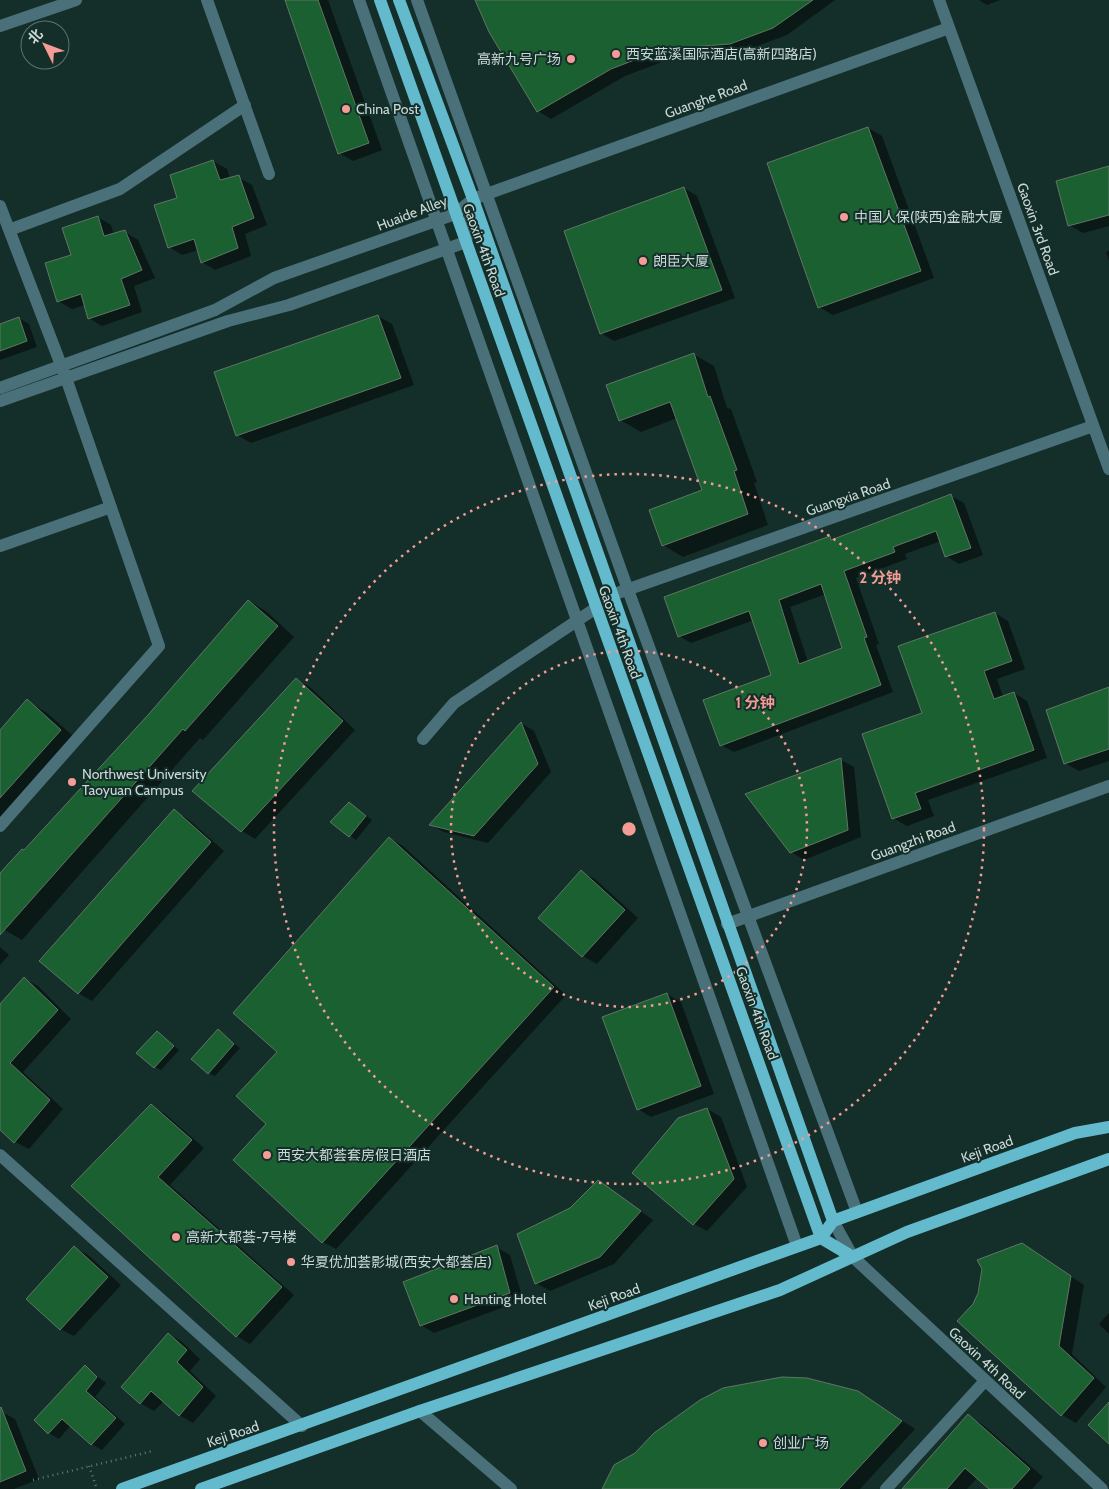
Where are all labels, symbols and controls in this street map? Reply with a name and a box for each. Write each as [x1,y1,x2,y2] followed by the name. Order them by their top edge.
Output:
[20,20,70,70] north arrow
[24,25,47,48] text: 北
[626,45,817,63] place label: 西安蓝溪国际酒店(高新四路店)
[610,48,622,60] marker: 西安蓝溪国际酒店(高新四路店)
[477,50,561,68] place label: 高新九号广场
[565,53,577,65] marker: 高新九号广场
[662,76,750,122] street label: Guanghe Road
[356,100,419,118] place label: China Post
[340,103,352,115] marker: China Post
[1013,180,1063,278] street label: Gaoxin 3rd Road
[374,191,450,235] street label: Huaide Alley
[459,201,509,299] street label: Gaoxin 4th Road
[854,208,1003,226] place label: 中国人保(陕西)金融大厦
[838,211,850,223] marker: 中国人保(陕西)金融大厦
[653,252,709,270] place label: 朗臣大厦
[637,255,649,267] marker: 朗臣大厦
[803,474,893,520] street label: Guangxia Road
[859,569,901,587] text: 2 分钟
[595,583,645,681] street label: Gaoxin 4th Road
[736,694,774,712] text: 1 分钟
[82,765,207,799] place label: Northwest University Taoyuan Campus
[66,776,78,788] marker: Northwest University Taoyuan Campus
[868,817,958,865] street label: Guangzhi Road
[620,820,638,838] centre of rings
[732,964,782,1062] street label: Gaoxin 4th Road
[959,1131,1015,1167] street label: Keji Road
[277,1146,431,1164] place label: 西安大都荟套房假日酒店
[261,1149,273,1161] marker: 西安大都荟套房假日酒店
[186,1228,297,1246] place label: 高新大都荟-7号楼
[170,1231,182,1243] marker: 高新大都荟-7号楼
[301,1253,492,1271] place label: 华夏优加荟影城(西安大都荟店)
[285,1256,297,1268] marker: 华夏优加荟影城(西安大都荟店)
[586,1279,642,1315] street label: Keji Road
[464,1290,547,1308] place label: Hanting Hotel
[448,1293,460,1305] marker: Hanting Hotel
[945,1323,1029,1403] street label: Gaoxin 4th Road
[205,1417,261,1451] street label: Keji Road
[773,1434,829,1452] place label: 创业广场
[757,1437,769,1449] marker: 创业广场

